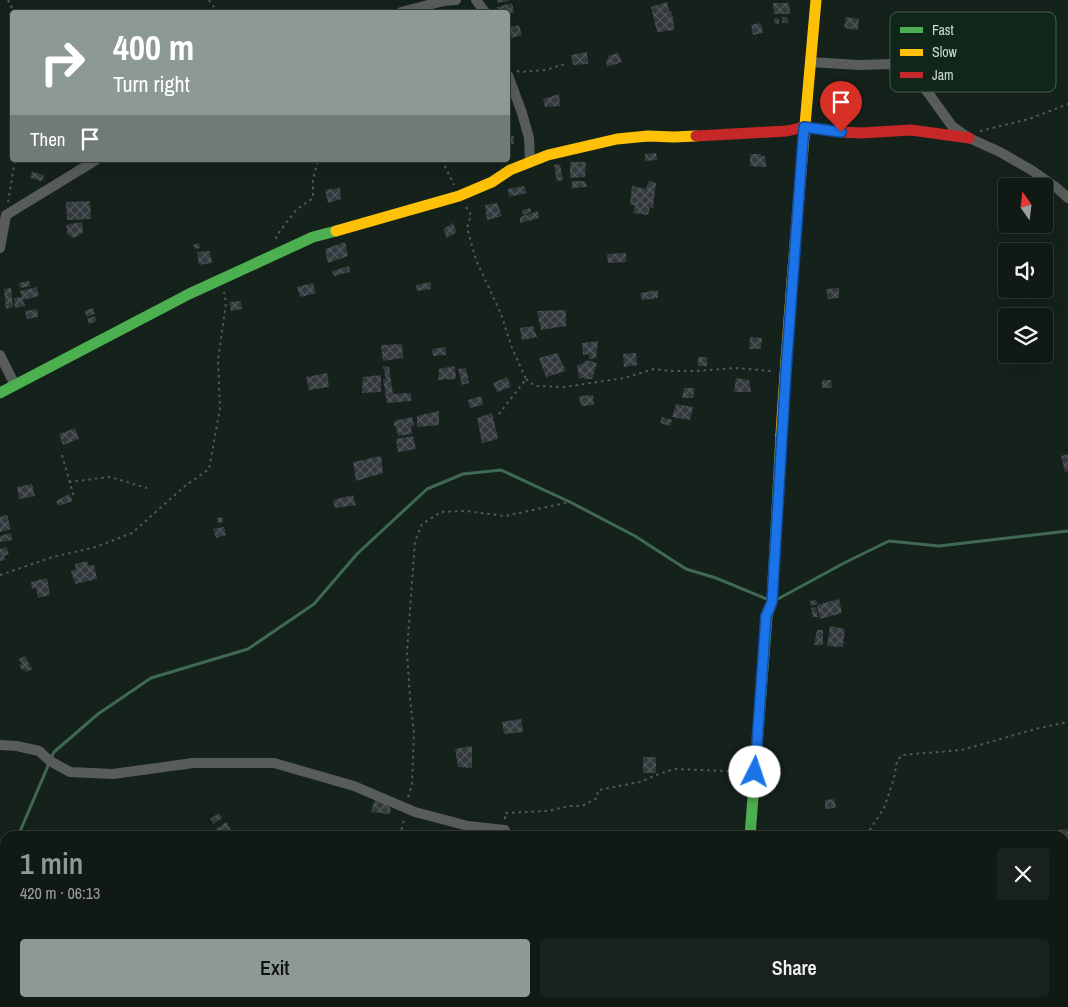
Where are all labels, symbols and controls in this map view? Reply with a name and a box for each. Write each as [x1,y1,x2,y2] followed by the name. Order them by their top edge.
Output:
[890,12,1056,92] legend
[932,21,954,39] text: Fast
[113,24,194,71] text: 400 m
[30,30,95,95] icon: right
[932,43,958,61] text: Slow
[932,66,954,84] text: Jam
[113,69,190,99] text: Turn right
[820,81,862,132] pin
[827,88,855,116] icon: arrive
[76,125,104,153] icon: arrive
[30,126,66,152] text: Then
[998,178,1052,232] north arrow
[998,178,1053,363] map controls
[998,243,1053,298] button: sound
[998,308,1053,363] button: layers
[728,745,780,797] position arrow
[20,843,83,883] text: 1 min
[997,848,1049,900] button: close
[20,882,100,904] text: 420 m · 06:13
[20,939,530,997] button: Exit
[540,939,1049,997] button: Share

